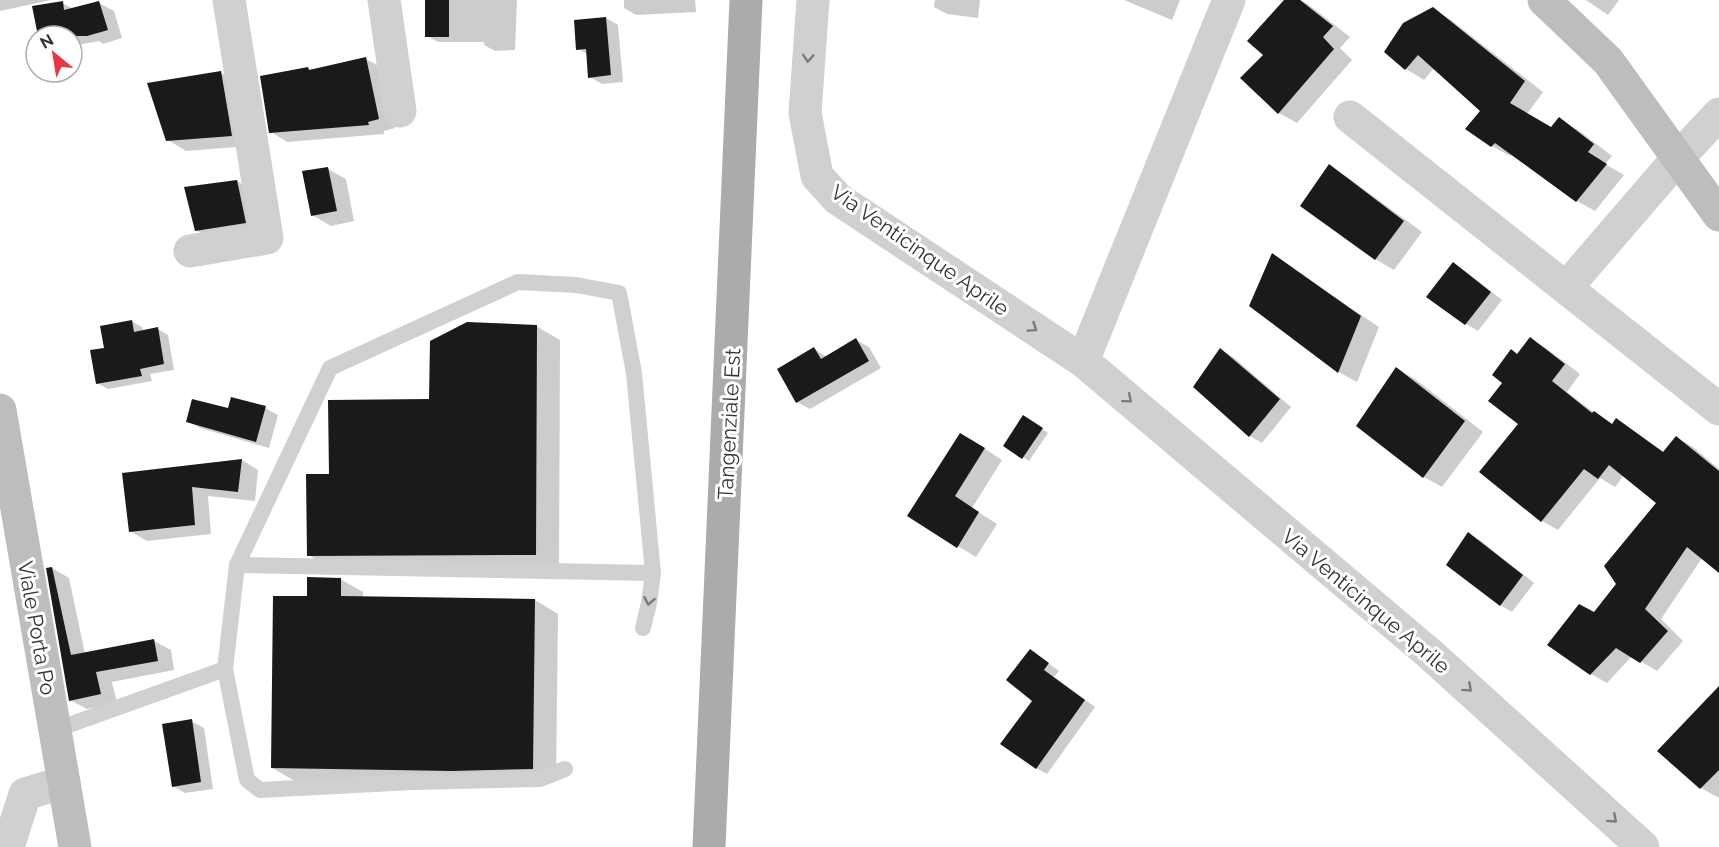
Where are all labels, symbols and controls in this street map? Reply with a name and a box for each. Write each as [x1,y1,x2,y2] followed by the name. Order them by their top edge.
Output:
[24,24,84,84] north arrow
[37,30,57,53] text: N
[802,54,815,63] one-way arrow
[826,179,1014,321] street label: Via Venticinque Aprile
[1026,321,1037,332] one-way arrow
[713,348,745,500] street label: Tangenziale Est
[1121,392,1132,403] one-way arrow
[1277,523,1455,679] street label: Via Venticinque Aprile
[13,559,61,697] street label: Viale Porta Po
[643,595,656,605] one-way arrow
[1462,681,1472,692] one-way arrow
[1606,812,1617,823] one-way arrow

